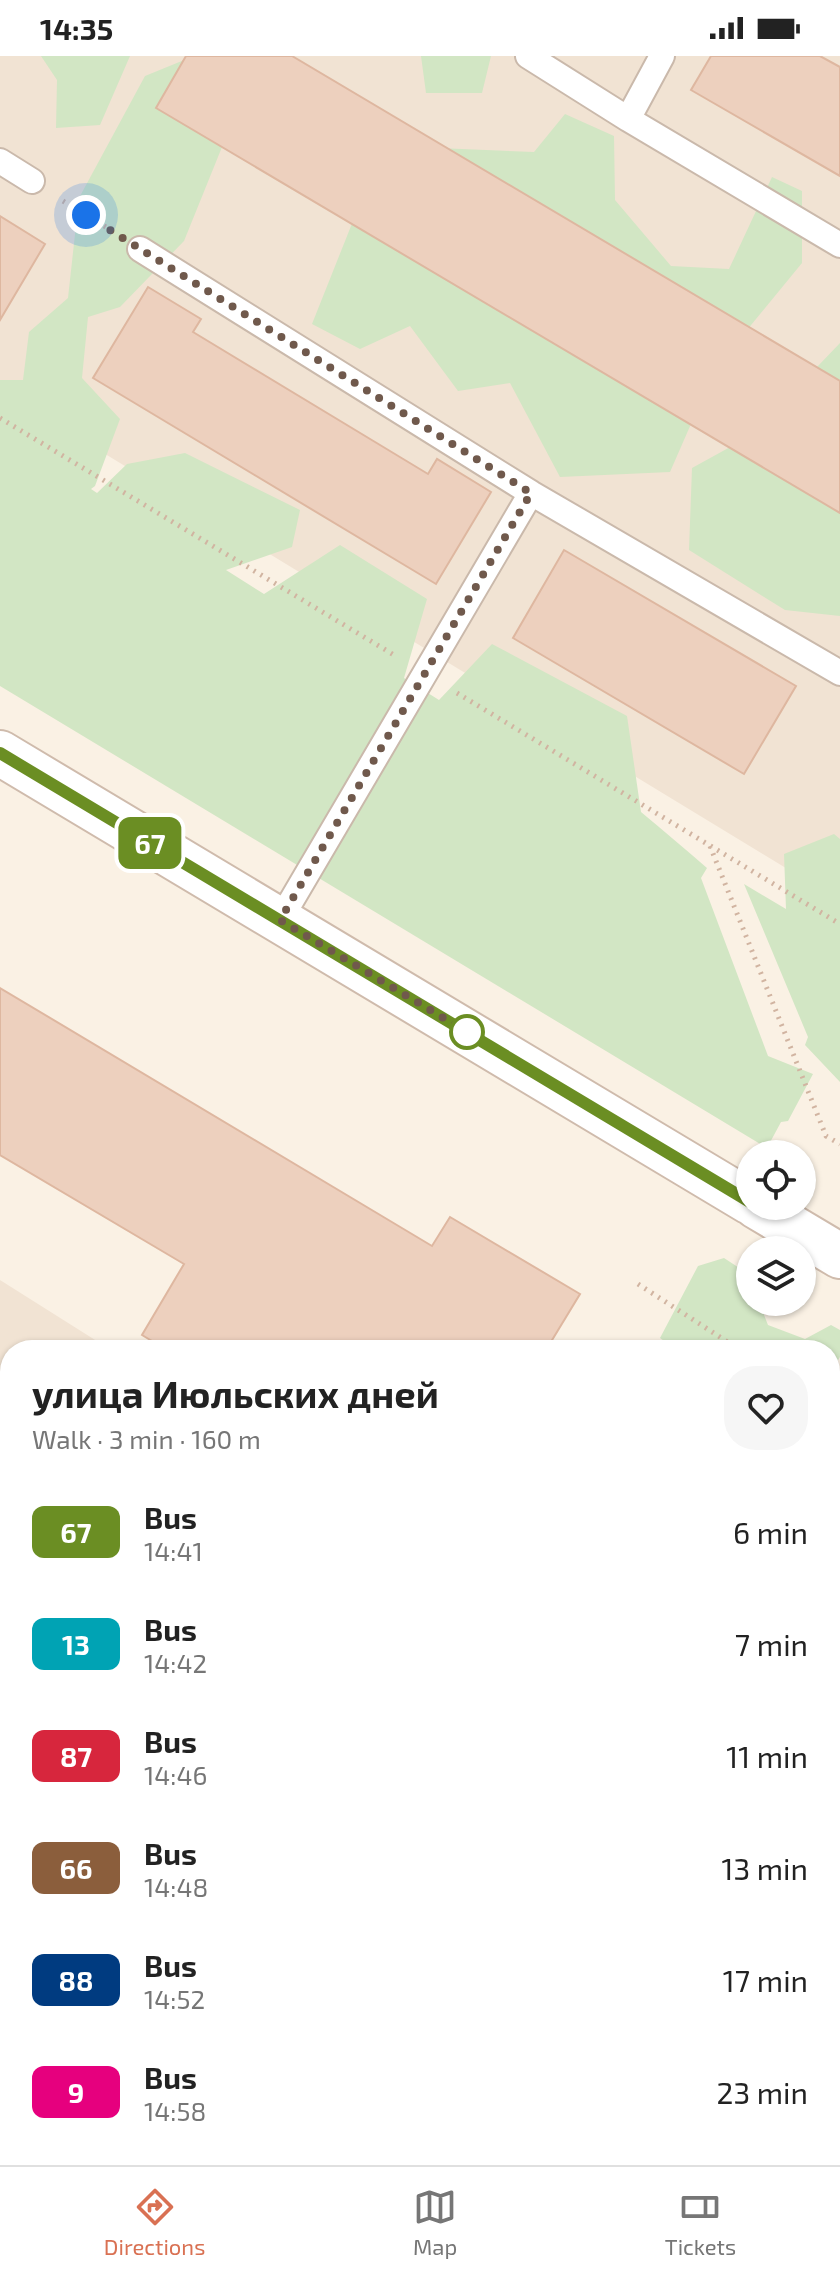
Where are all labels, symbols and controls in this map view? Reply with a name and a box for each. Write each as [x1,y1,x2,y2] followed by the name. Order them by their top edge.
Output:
[40,10,113,46] text: 14:35
[66,195,106,235] your location
[114,817,186,869] line badge: 67
[134,826,166,860] text: 67
[450,1015,484,1049] unlabelled marker
[736,1140,816,1316] map controls
[736,1140,816,1220] button: locate
[736,1236,816,1316] button: layers
[724,1366,808,1450] button: heart
[32,1370,439,1416] text: улица Июльских дней
[32,1423,261,1454] text: Walk · 3 min · 160 m
[144,1499,197,1535] text: Bus
[733,1514,808,1550] text: 6 min
[60,1515,92,1549] text: 67
[144,1535,203,1566] text: 14:41
[144,1611,197,1647] text: Bus
[735,1626,808,1662] text: 7 min
[62,1627,90,1661] text: 13
[144,1647,207,1678] text: 14:42
[144,1723,197,1759] text: Bus
[726,1738,808,1774] text: 11 min
[60,1739,92,1773] text: 87
[144,1759,207,1790] text: 14:46
[144,1835,197,1871] text: Bus
[722,1850,808,1886] text: 13 min
[59,1851,93,1885] text: 66
[144,1871,208,1902] text: 14:48
[144,1947,197,1983] text: Bus
[723,1962,808,1998] text: 17 min
[59,1963,93,1997] text: 88
[144,1983,205,2014] text: 14:52
[144,2059,197,2095] text: Bus
[717,2074,808,2110] text: 23 min
[68,2075,84,2109] text: 9
[144,2095,206,2126] text: 14:58
[104,2185,205,2259] tab: Directions
[413,2185,457,2259] tab: Map
[665,2185,736,2259] tab: Tickets

